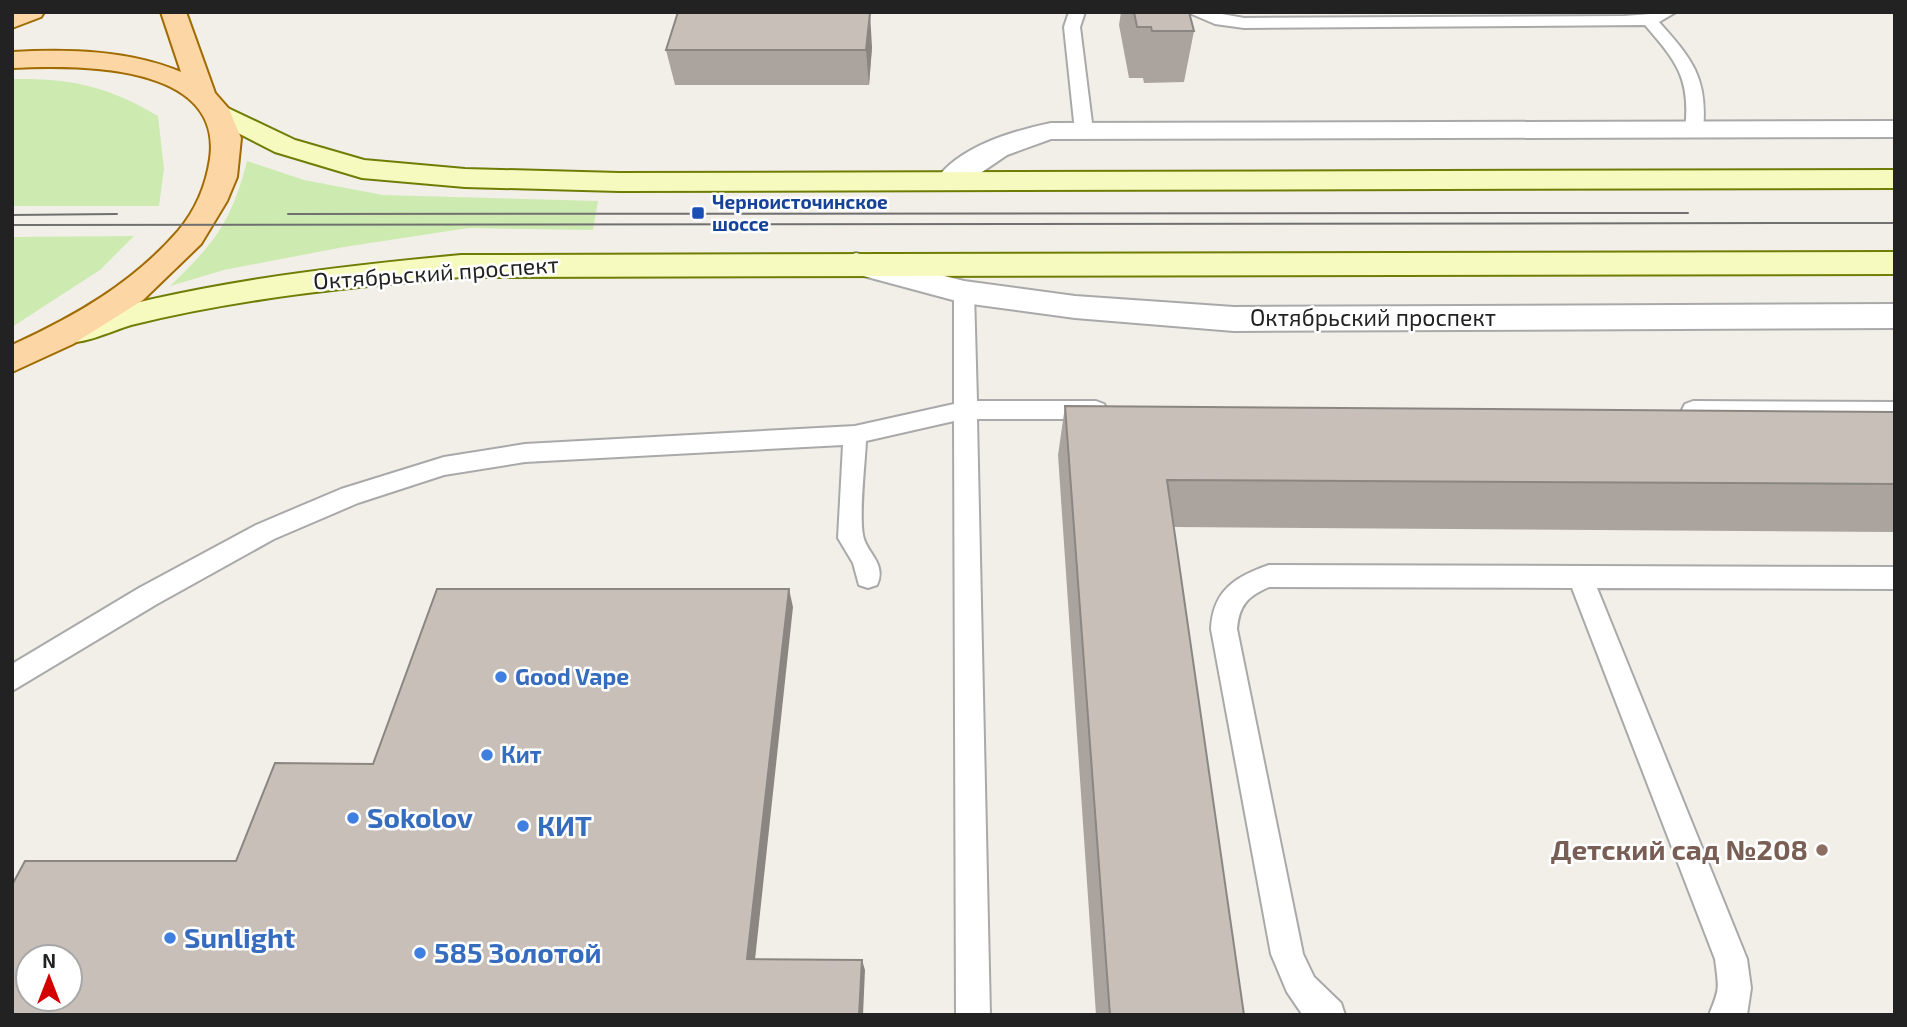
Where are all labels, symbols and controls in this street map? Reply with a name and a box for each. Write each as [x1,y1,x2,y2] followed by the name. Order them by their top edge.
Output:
[712,190,888,235] place label: Черноисточинское шоссе
[690,205,706,221] marker: Черноисточинское шоссе
[312,249,560,295] street label: Октябрьский проспект
[1250,303,1496,331] street label: Октябрьский проспект
[515,662,629,690] place label: Good Vape
[493,669,509,685] marker: Good Vape
[501,740,542,768] place label: Кит
[479,747,495,763] marker: Кит
[367,800,473,834] place label: Sokolov
[537,808,592,842] place label: КИТ
[345,810,361,826] marker: Sokolov
[515,818,531,834] marker: КИТ
[1551,832,1808,866] place label: Детский сад №208
[1814,842,1830,858] marker: Детский сад №208
[184,920,295,954] place label: Sunlight
[162,930,178,946] marker: Sunlight
[434,935,602,969] place label: 585 Золотой
[14,943,84,1013] north arrow
[412,945,428,961] marker: 585 Золотой
[42,949,56,972] text: N

